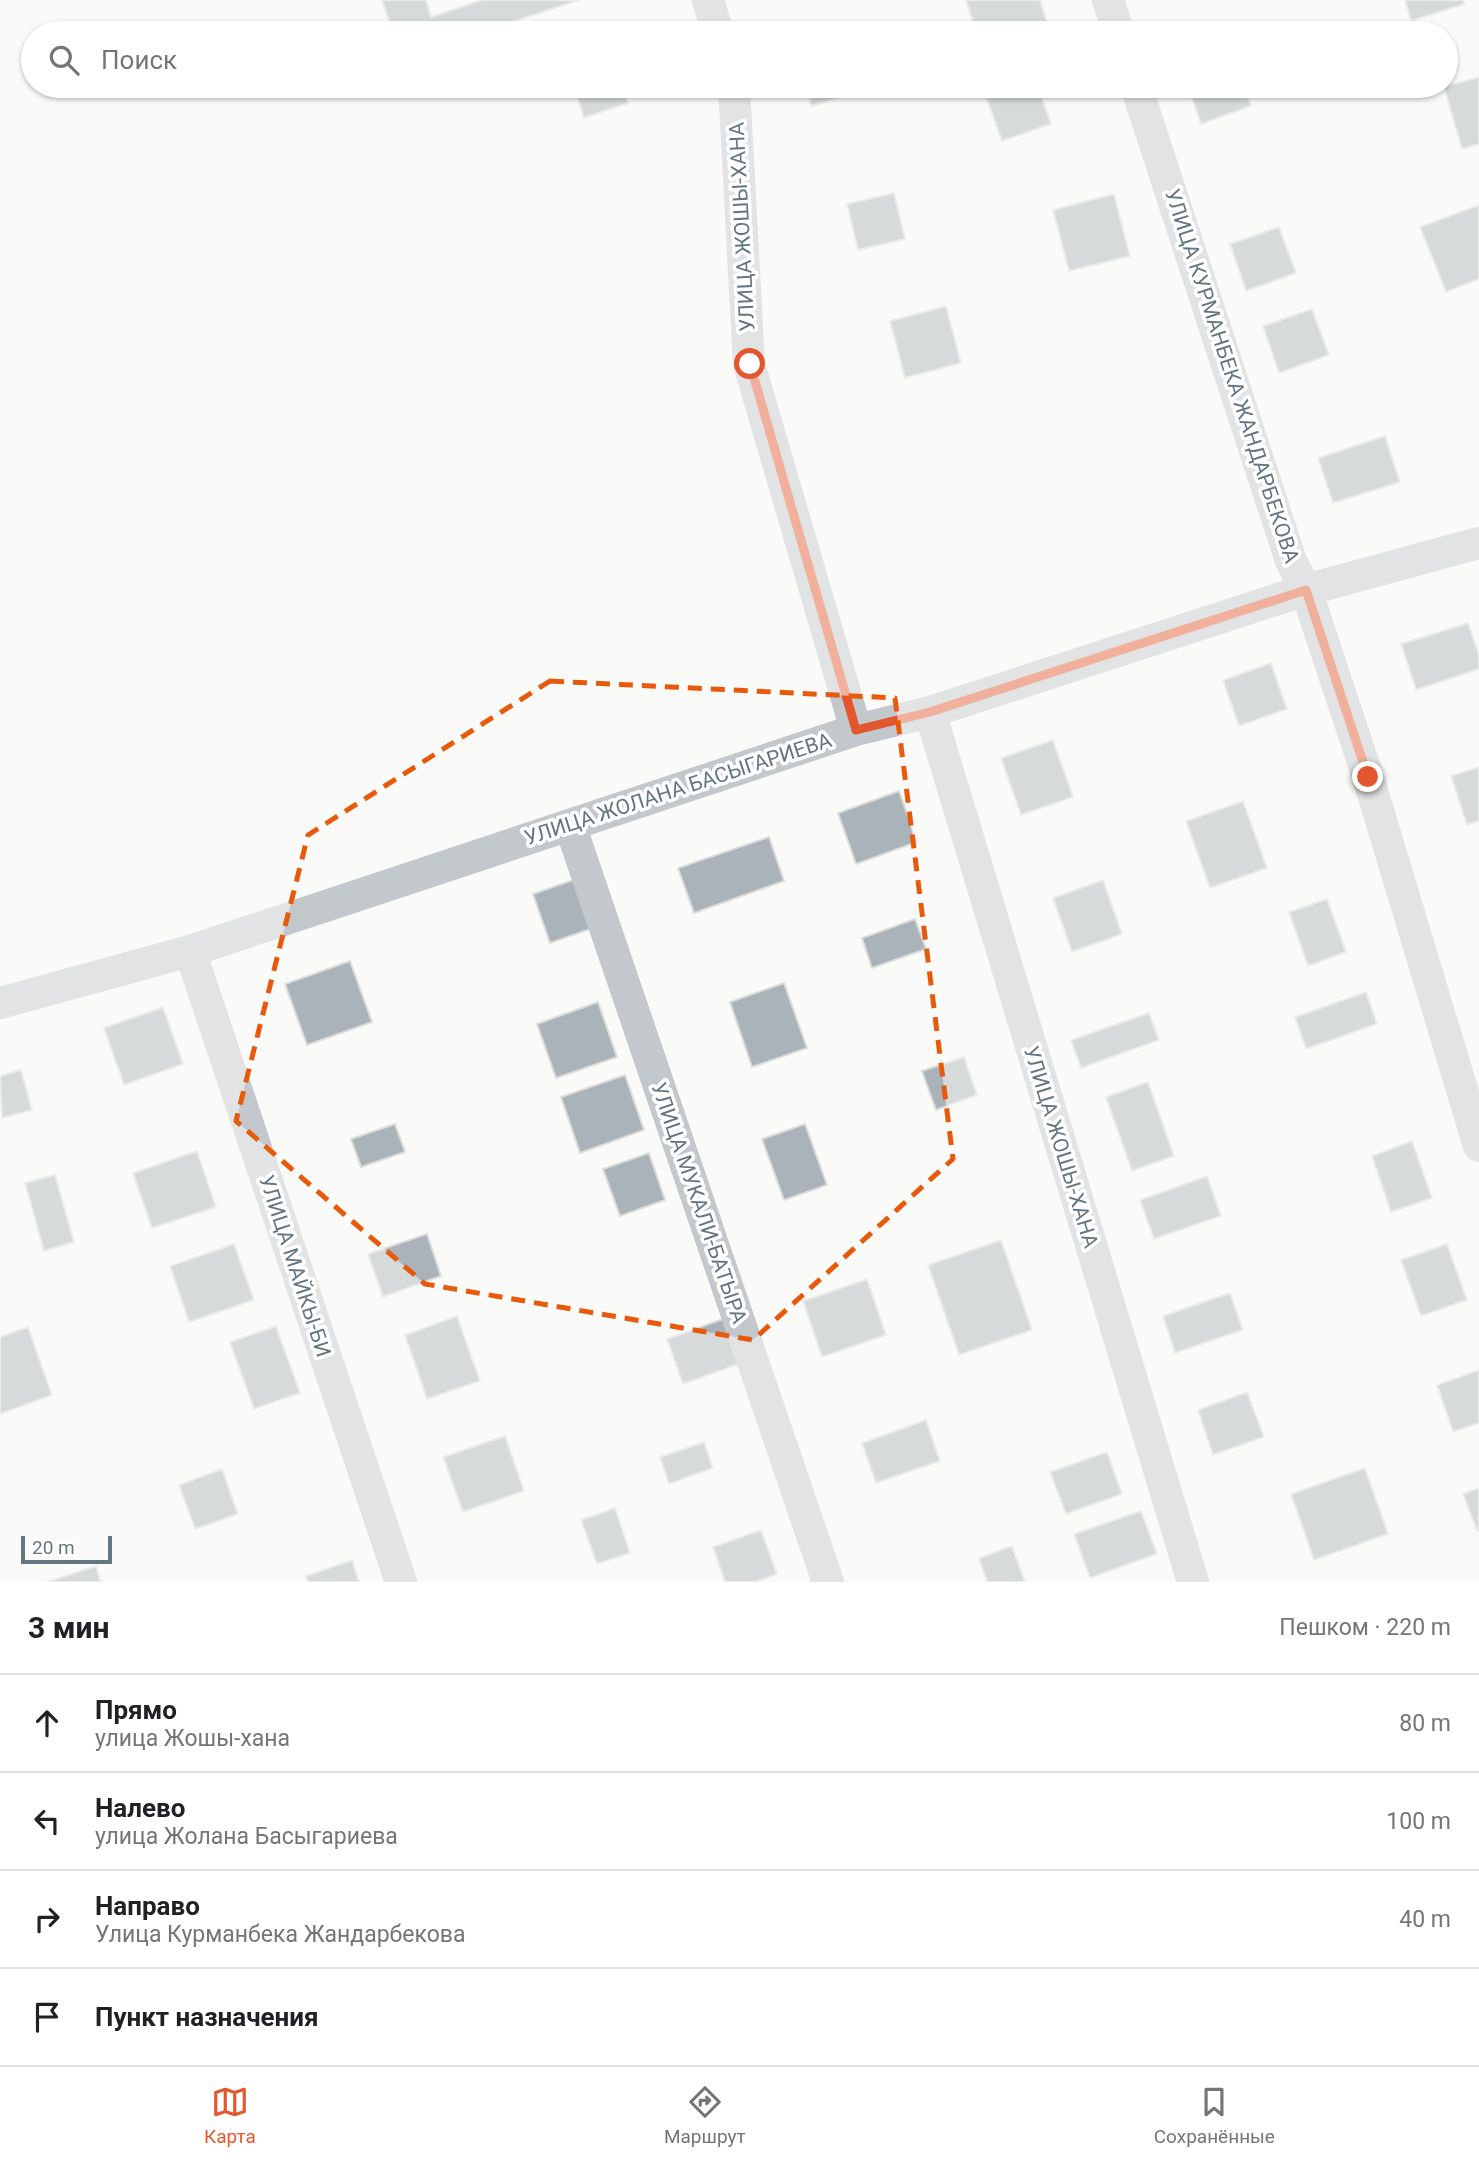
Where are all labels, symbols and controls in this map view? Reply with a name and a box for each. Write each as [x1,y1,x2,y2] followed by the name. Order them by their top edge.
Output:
[21,21,1458,98] search box
[45,41,83,79] icon: search
[101,45,177,75] text: Поиск
[725,121,759,332] street label: УЛИЦА ЖОШЫ-ХАНА
[1160,186,1304,566] street label: УЛИЦА КУРМАНБЕКА ЖАНДАРБЕКОВА
[734,348,765,379] route start
[521,728,835,850] street label: УЛИЦА ЖОЛАНА БАСЫГАРИЕВА
[1352,761,1383,792] route end
[1019,1043,1103,1251] street label: УЛИЦА ЖОШЫ-ХАНА
[646,1079,752,1327] street label: УЛИЦА МУКАЛИ-БАТЫРА
[254,1172,336,1360] street label: УЛИЦА МАЙКЫ-БИ
[21,1533,112,1565] scale bar
[32,1536,75,1559] text: 20 m
[28,1610,109,1645] text: 3 мин
[1279,1614,1451,1641] text: Пешком · 220 m
[95,1695,177,1725] text: Прямо
[28,1704,66,1742] icon: ahead
[1399,1710,1451,1737] text: 80 m
[95,1725,290,1752] text: улица Жошы-хана
[95,1793,185,1823] text: Налево
[28,1802,66,1840] icon: left
[1386,1808,1451,1835] text: 100 m
[95,1823,398,1850] text: улица Жолана Басыгариева
[95,1891,200,1921] text: Направо
[28,1900,66,1938] icon: right
[1399,1906,1451,1933] text: 40 m
[95,1921,466,1948] text: Улица Курманбека Жандарбекова
[28,1998,66,2036] icon: arrive
[95,2002,319,2032] text: Пункт назначения
[204,2083,256,2148] tab: Карта
[664,2083,746,2148] tab: Маршрут
[1154,2083,1275,2148] tab: Сохранённые

